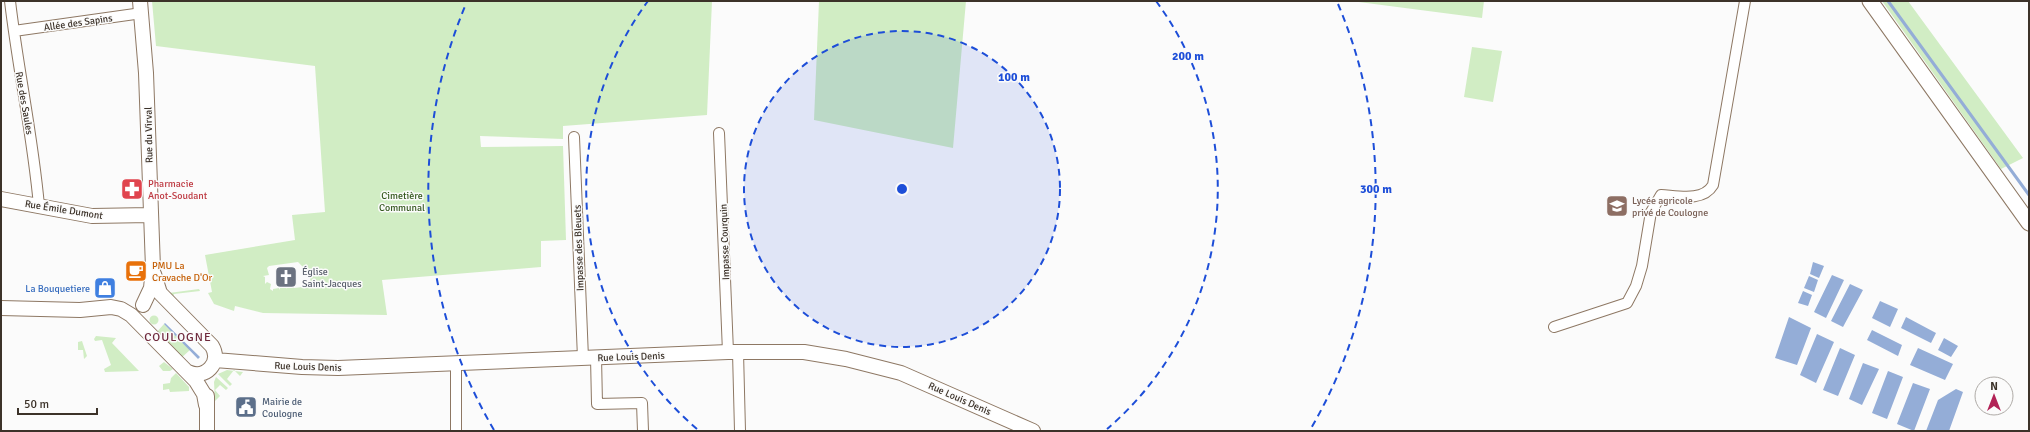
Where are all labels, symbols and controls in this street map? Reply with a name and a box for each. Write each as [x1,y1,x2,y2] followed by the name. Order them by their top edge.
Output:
[43,12,114,34] street label: Allée des Sapins
[1172,49,1204,64] text: 200 m
[998,70,1030,85] text: 100 m
[13,71,36,136] street label: Rue des Saules
[143,107,155,163] street label: Rue du Virval
[119,176,145,202] pharmacy icon: Pharmacie Anot-Soudant
[148,178,208,202] place label: Pharmacie Anot-Soudant
[895,182,909,196] centre of rings
[1360,182,1392,197] text: 300 m
[379,190,425,214] park label: Cimetière Communal
[1604,193,1630,219] school or university icon: Lycée agricole privé de Coulogne
[1632,195,1708,219] place label: Lycée agricole privé de Coulogne
[24,197,104,222] street label: Rue Émile Dumont
[571,204,587,291] street label: Impasse des Bleuets
[718,204,732,280] street label: Impasse Courquin
[123,258,149,284] cafe icon: PMU La Cravache D'Or
[152,260,213,284] place label: PMU La Cravache D'Or
[273,264,299,290] church icon: Église Saint-Jacques
[302,265,362,290] place label: Église Saint-Jacques
[92,275,118,301] shop icon: La Bouquetiere
[25,283,90,295] place label: La Bouquetiere
[144,330,212,345] district label: COULOGNE
[597,350,666,364] street label: Rue Louis Denis
[274,360,342,374] street label: Rue Louis Denis
[1974,376,2014,416] north arrow
[926,380,993,418] street label: Rue Louis Denis
[1990,380,1998,393] text: N
[18,390,97,416] scale bar
[233,394,259,420] public building icon: Mairie de Coulogne
[262,396,302,420] place label: Mairie de Coulogne
[24,397,49,412] text: 50 m

